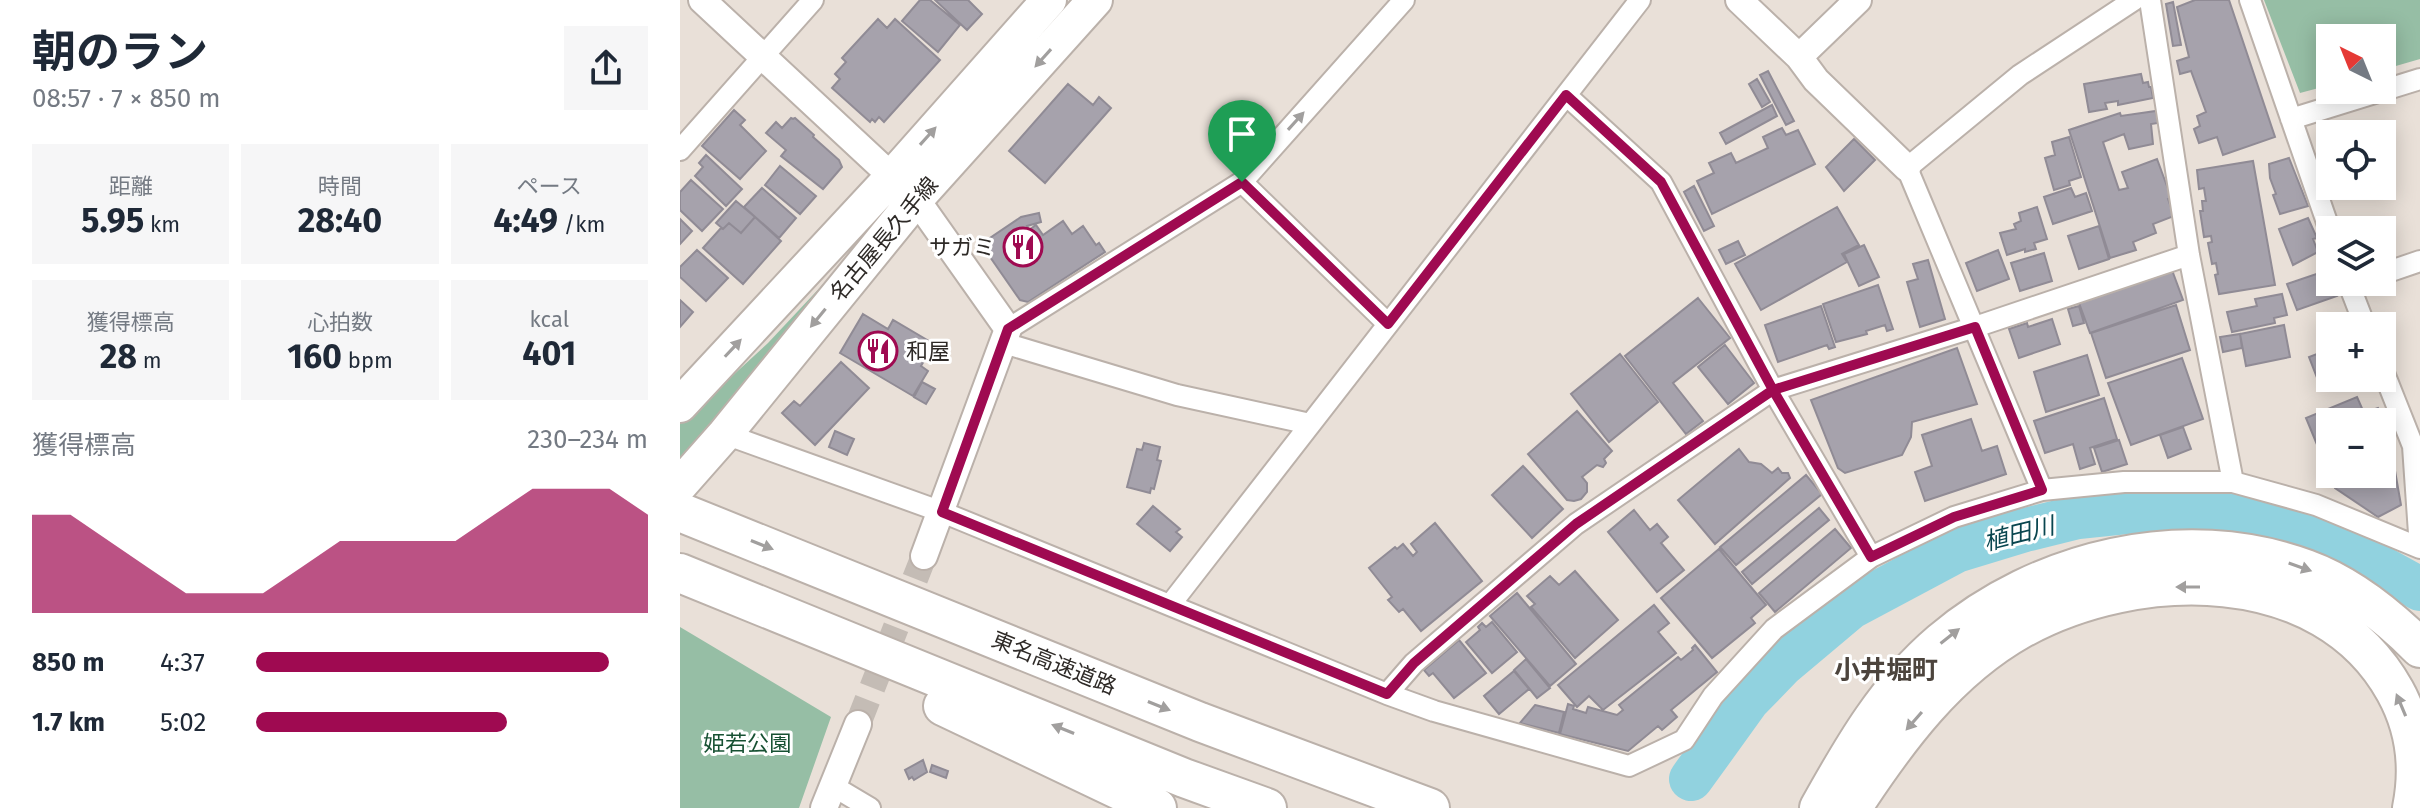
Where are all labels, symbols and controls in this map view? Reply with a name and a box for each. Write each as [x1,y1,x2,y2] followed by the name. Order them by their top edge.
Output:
[2316,24,2396,104] north arrow
[2316,24,2396,488] map controls
[32,26,208,79] text: 朝のラン
[564,26,648,110] button: share
[1035,47,1052,67] one-way arrow
[32,83,221,114] text: 08:57 · 7 × 850 m
[1208,100,1276,182] pin
[1220,112,1264,156] icon: arrive
[1287,112,1304,132] one-way arrow
[2316,120,2396,200] button: locate
[919,127,936,147] one-way arrow
[824,171,944,307] street label: 名古屋長久手線
[109,173,153,200] text: 距離
[318,173,362,200] text: 時間
[517,173,582,200] text: ペース
[81,200,144,241] text: 5.95
[298,200,382,241] text: 28:40
[493,200,558,241] text: 4:49
[144,211,180,238] text: km
[558,211,605,238] text: /km
[2316,216,2396,296] button: layers
[1002,226,1044,268] restaurant icon: サガミ
[929,234,995,261] place label: サガミ
[530,306,569,333] text: kcal
[810,308,827,328] one-way arrow
[87,309,175,336] text: 獲得標高
[307,309,373,336] text: 心拍数
[2316,312,2396,392] button: +
[857,330,899,372] restaurant icon: 和屋
[522,333,576,374] text: 401
[100,336,137,377] text: 28
[287,336,342,377] text: 160
[906,338,950,365] place label: 和屋
[724,339,742,358] one-way arrow
[137,347,162,374] text: m
[342,347,393,374] text: bpm
[2316,408,2396,488] button: −
[527,424,648,455] text: 230–234 m
[32,430,136,461] text: 獲得標高
[1981,511,2060,556] water label: 植田川
[750,539,774,552] one-way arrow
[2288,562,2312,574] one-way arrow
[2175,581,2200,593] one-way arrow
[988,626,1120,700] street label: 東名高速道路
[1940,628,1960,644] one-way arrow
[32,647,104,678] text: 850 m
[160,647,205,678] text: 4:37
[1834,655,1938,686] district label: 小井堀町
[2394,693,2407,717] one-way arrow
[1147,700,1171,713] one-way arrow
[32,707,105,738] text: 1.7 km
[160,707,206,738] text: 5:02
[1906,712,1924,731] one-way arrow
[1051,723,1075,736] one-way arrow
[703,730,791,757] park label: 姫若公園

